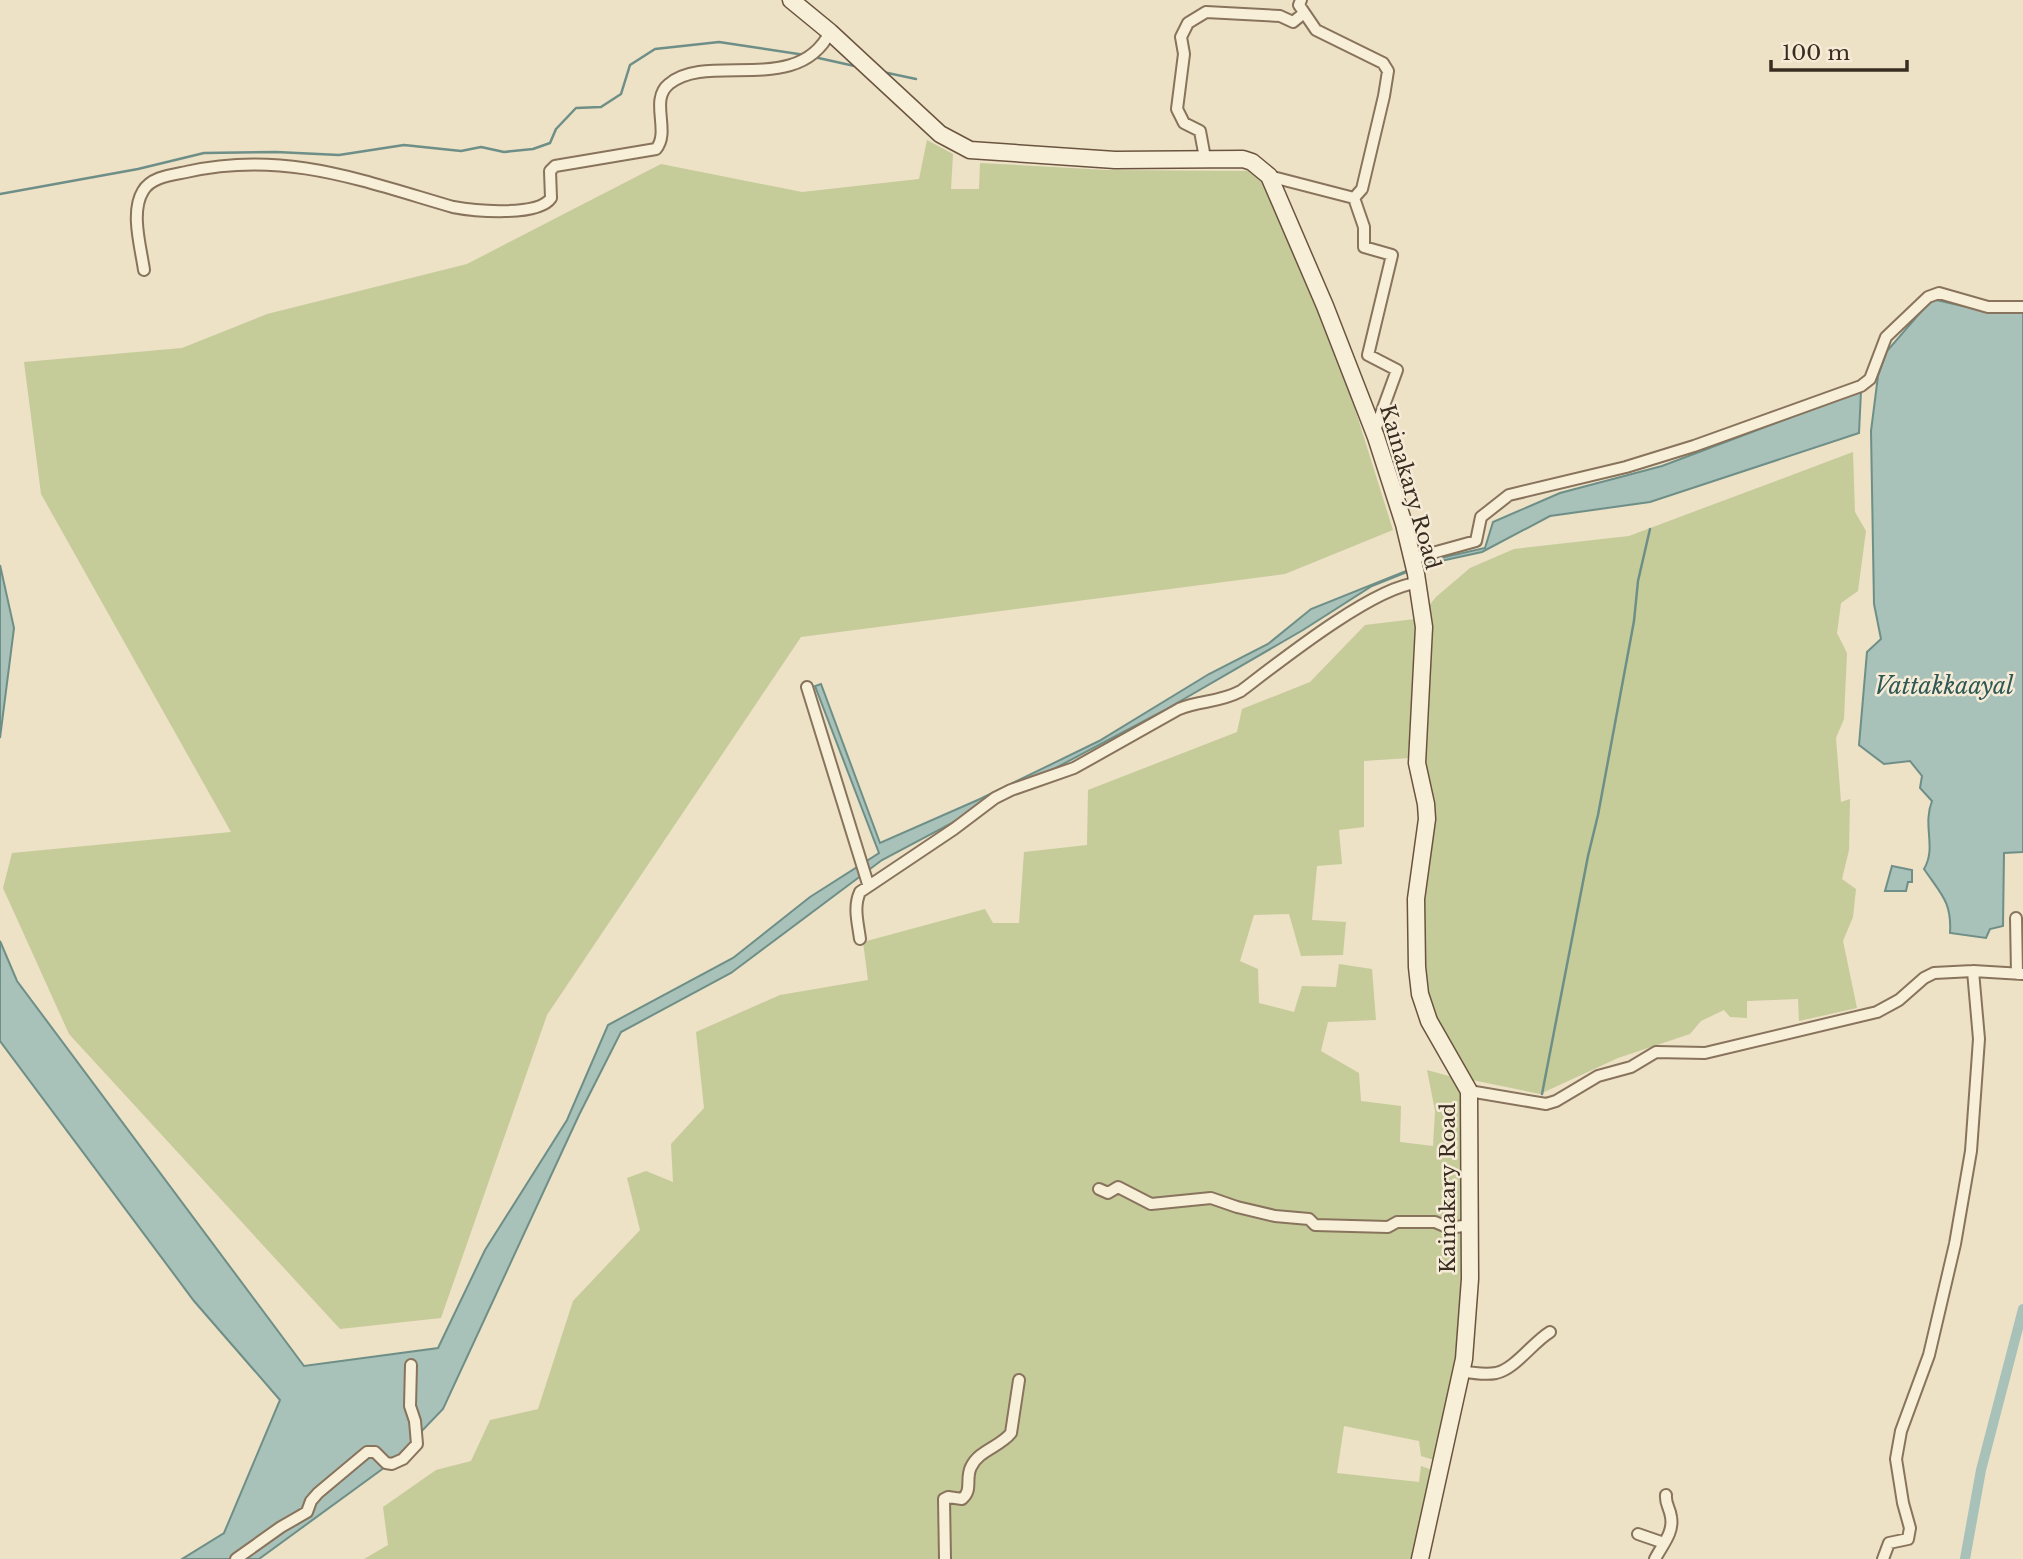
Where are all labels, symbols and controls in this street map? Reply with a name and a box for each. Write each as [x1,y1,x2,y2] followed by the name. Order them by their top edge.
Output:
[1771,28,1908,72] scale bar
[1782,40,1850,66] text: 100 m
[1374,401,1446,573] street label: Kainakary Road
[1875,672,2014,700] water label: Vattakkaayal
[1435,1103,1461,1273] street label: Kainakary Road

